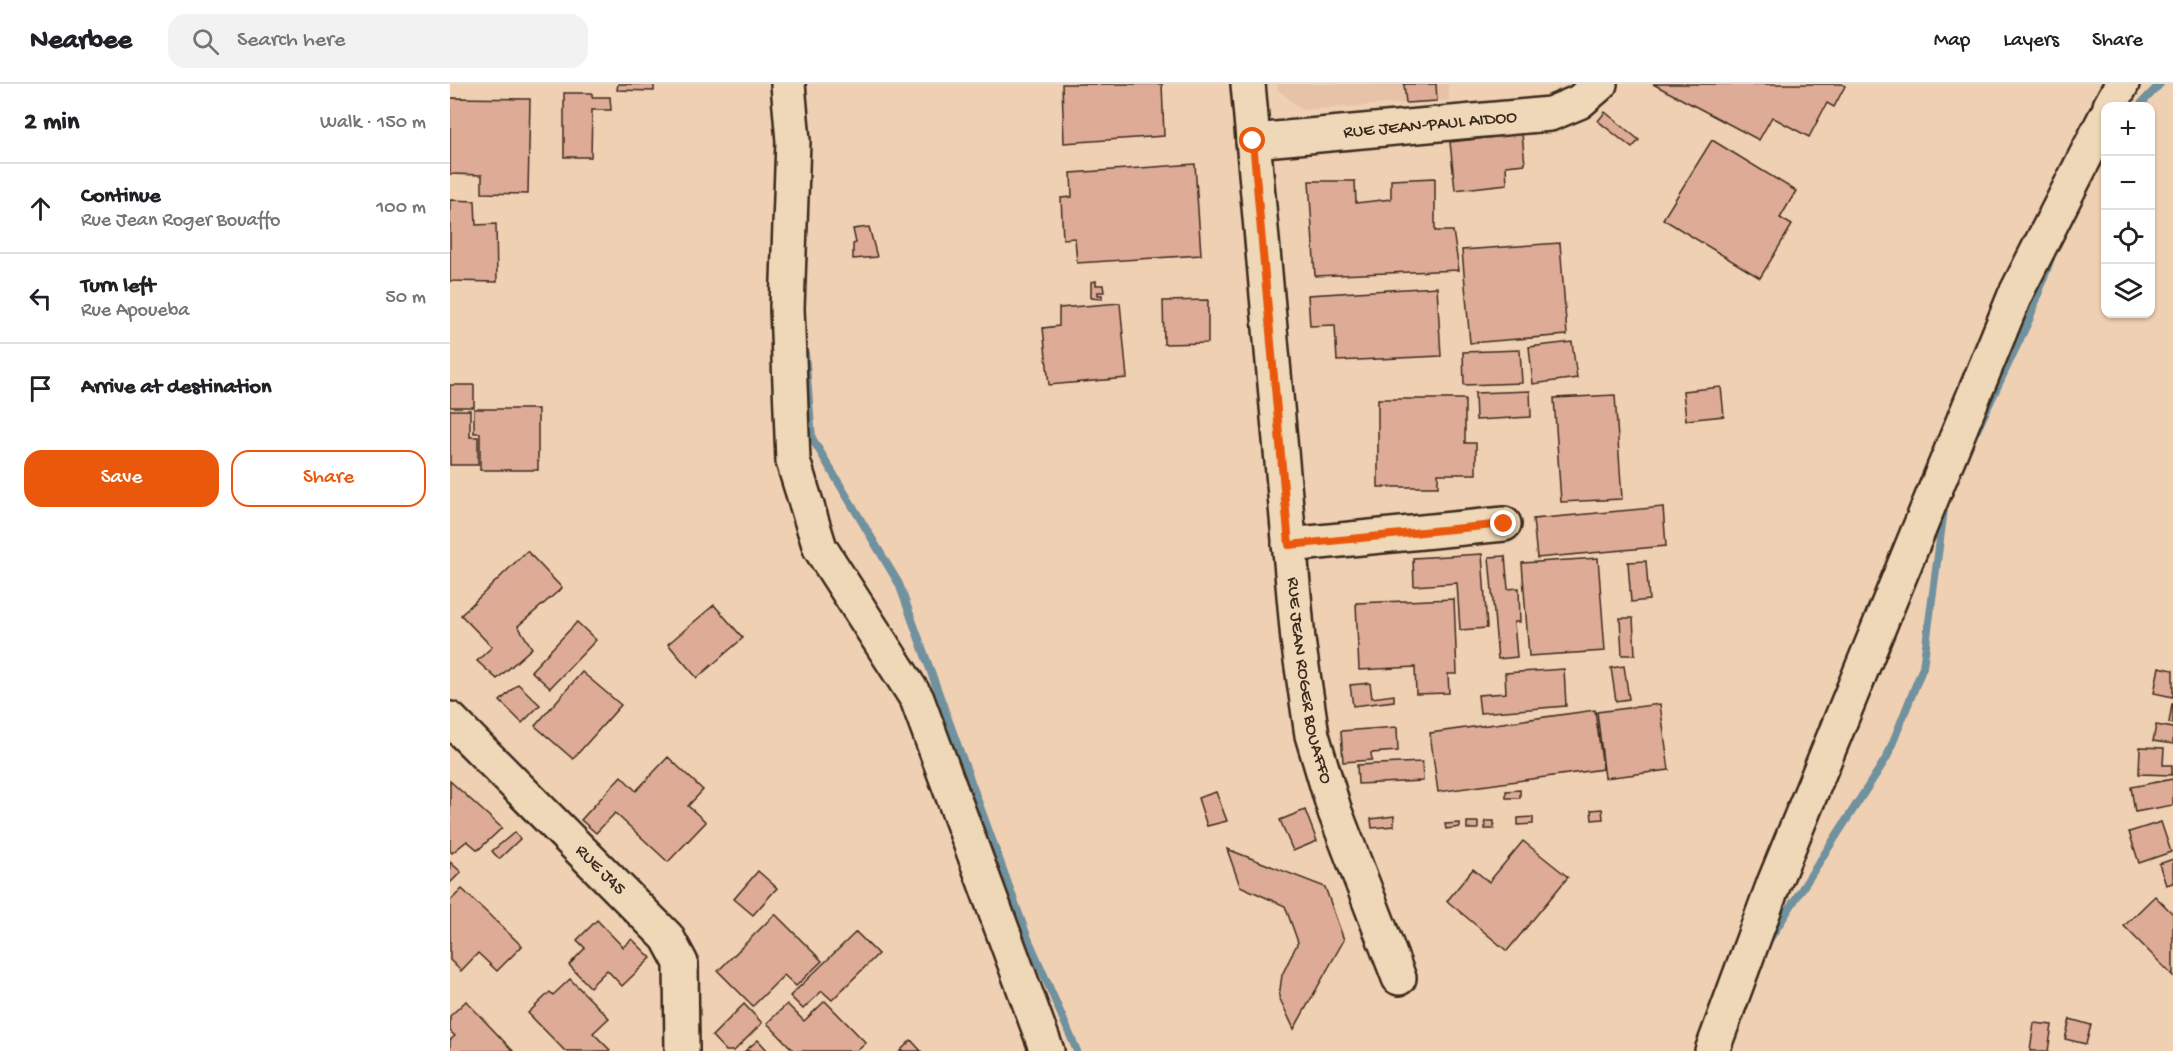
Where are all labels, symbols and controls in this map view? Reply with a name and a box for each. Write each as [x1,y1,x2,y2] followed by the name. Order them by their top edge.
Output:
[168,14,588,68] search box
[30,25,132,58] text: Nearbee
[189,25,222,58] icon: search
[237,28,345,54] text: Search here
[1934,29,1970,54] text: Map
[2003,29,2059,54] text: Layers
[2092,29,2143,54] text: Share
[2101,102,2155,318] map controls
[2101,102,2155,156] button: +
[1343,107,1518,143] street label: RUE JEAN-PAUL AIDOO
[24,108,79,139] text: 2 min
[320,112,426,135] text: Walk · 150 m
[1239,127,1265,153] route start
[2101,156,2155,210] button: −
[81,184,161,210] text: Continue
[24,192,57,225] icon: ahead
[376,197,426,220] text: 100 m
[81,210,280,233] text: Rue Jean Roger Bouaffo
[2101,210,2155,264] button: locate
[2101,264,2155,318] button: layers
[81,274,155,300] text: Turn left
[24,282,57,315] icon: left
[385,287,426,310] text: 50 m
[81,300,189,323] text: Rue Apoueba
[24,372,57,405] icon: arrive
[81,375,271,401] text: Arrive at destination
[24,450,219,507] button: Save
[231,450,426,507] button: Share
[1490,510,1516,536] route end
[1282,576,1337,787] street label: RUE JEAN ROGER BOUAFFO
[571,840,630,900] street label: RUE J45

